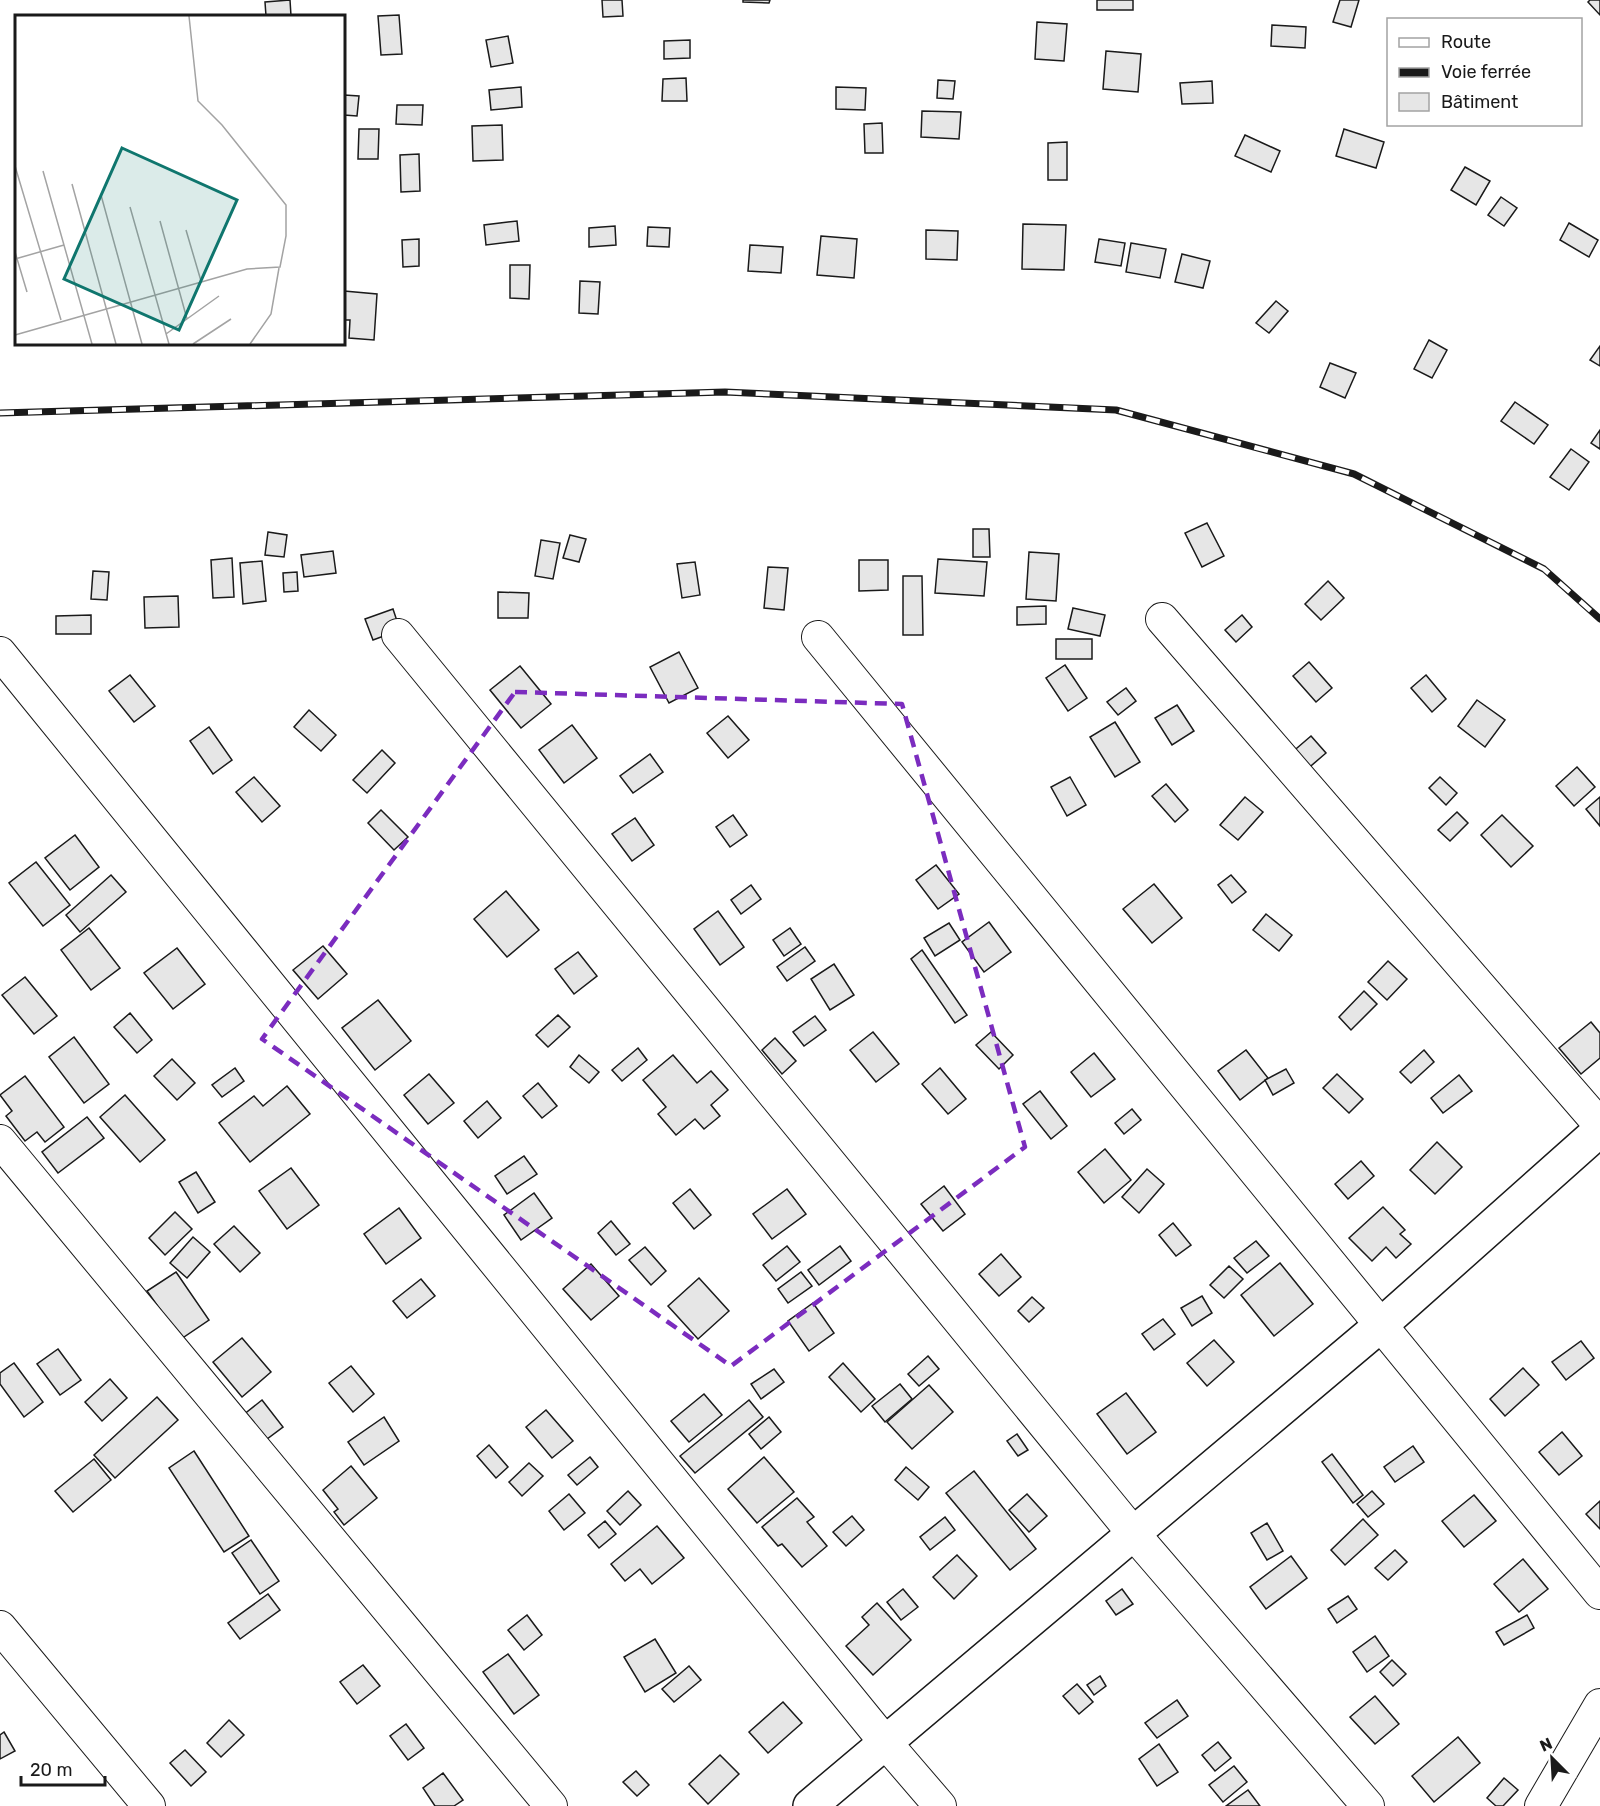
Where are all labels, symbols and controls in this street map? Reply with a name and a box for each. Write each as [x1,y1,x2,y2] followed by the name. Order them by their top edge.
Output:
[15,15,345,345] inset map
[1387,18,1582,126] legend
[1441,31,1491,53] text: Route
[1441,61,1531,83] text: Voie ferrée
[1441,91,1518,113] text: Bâtiment
[1522,1728,1582,1788] north arrow
[1537,1734,1555,1756] text: N
[21,1749,105,1787] scale bar
[30,1759,72,1781] text: 20 m

